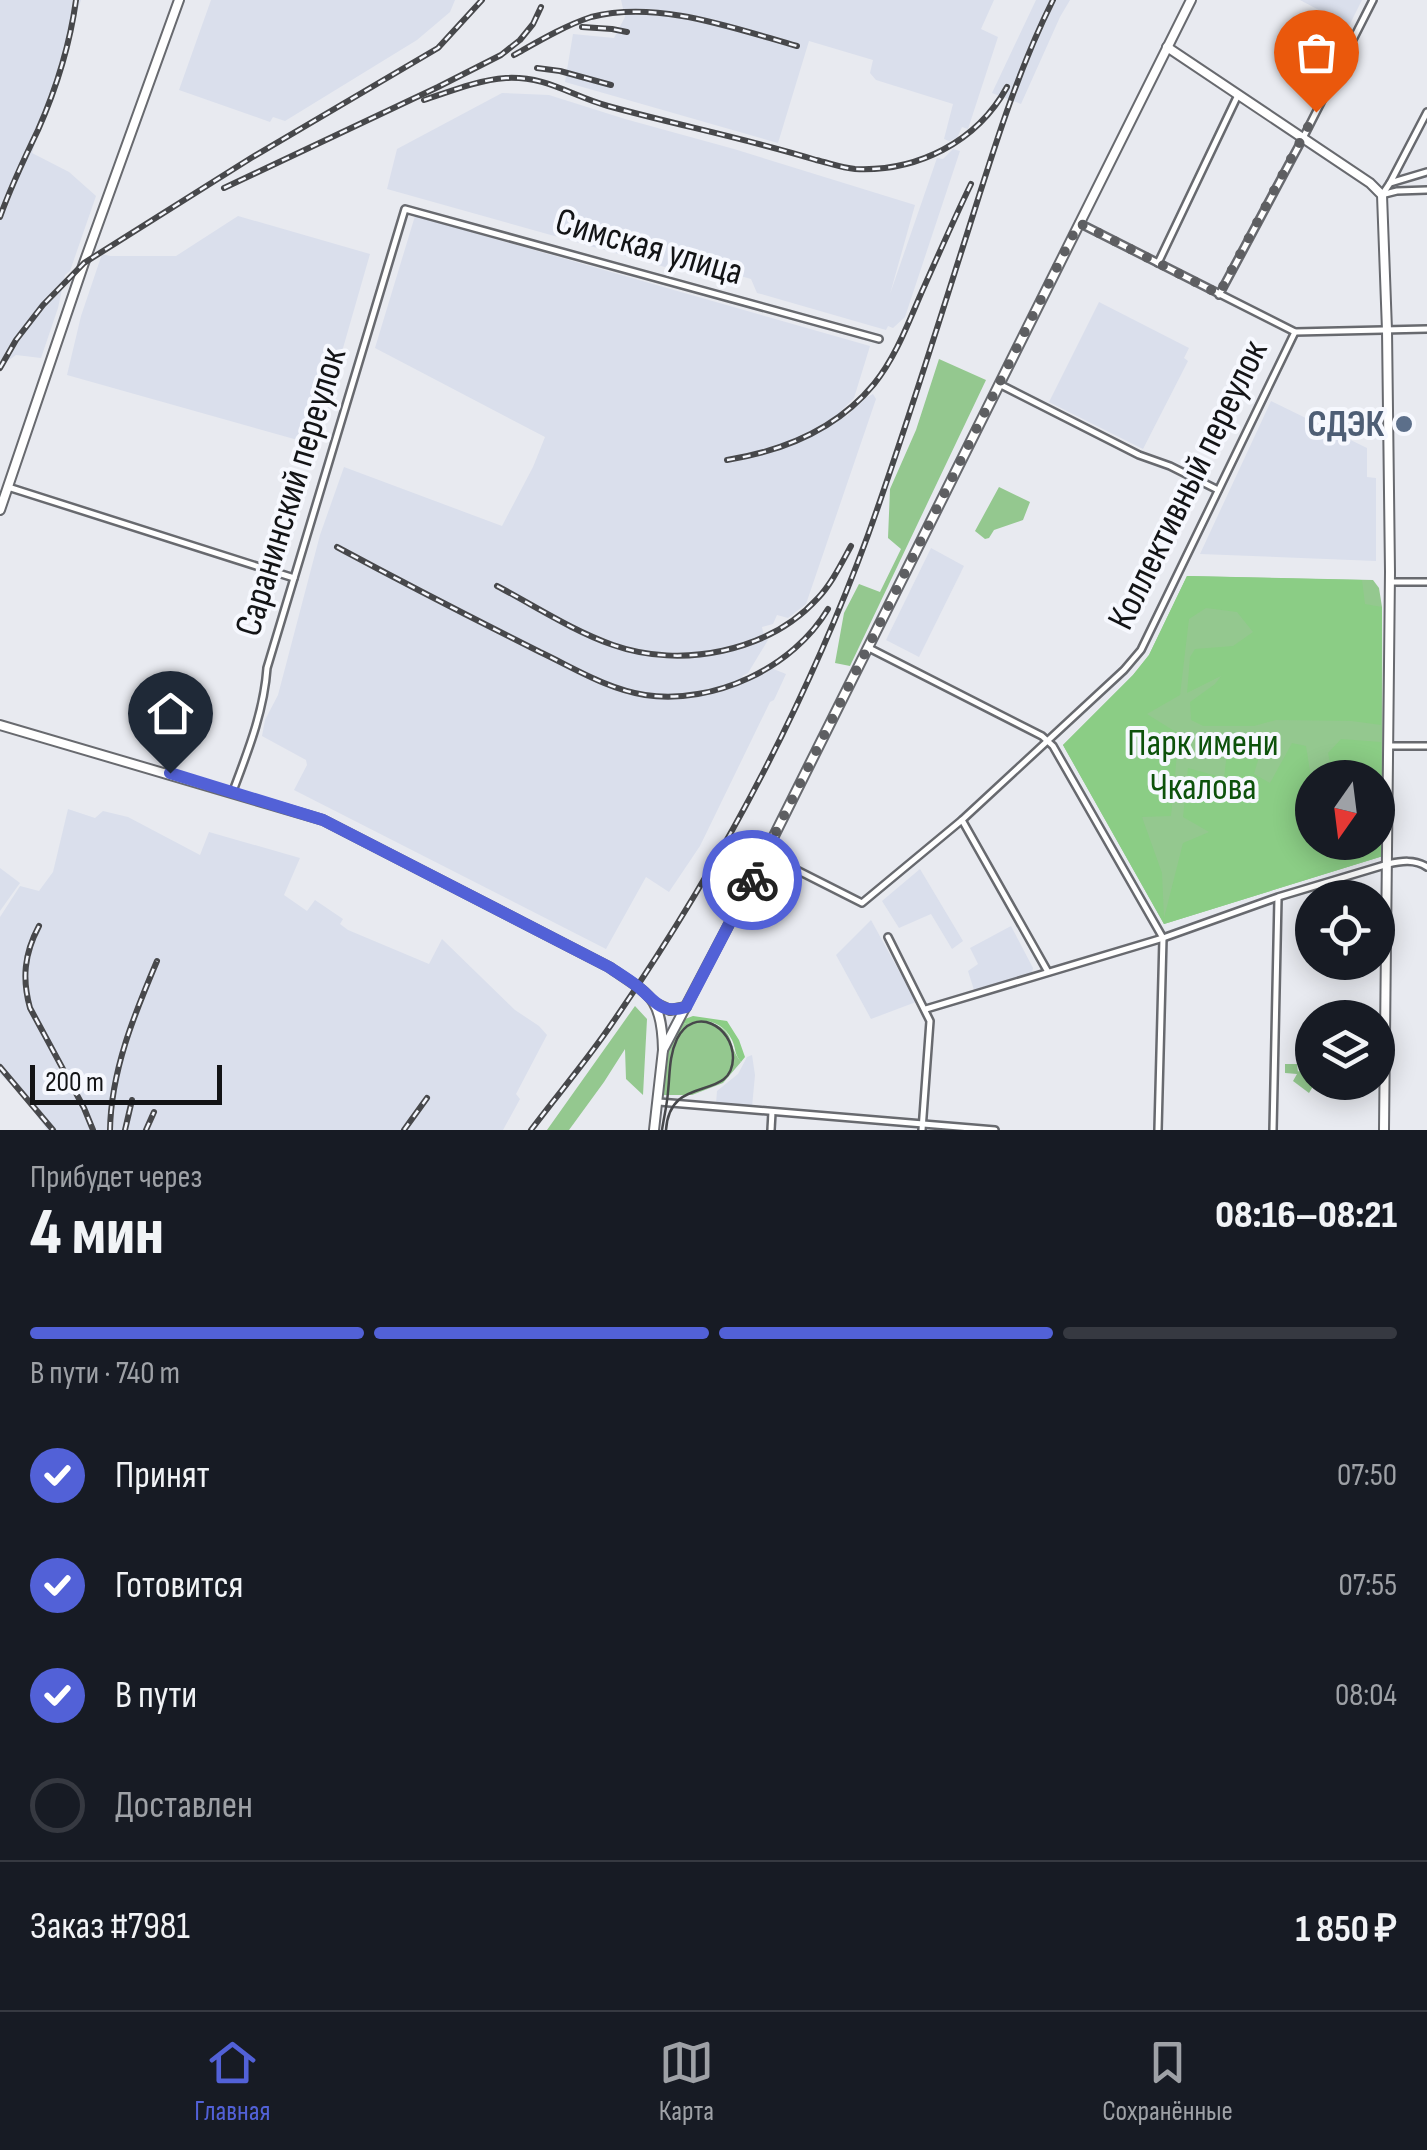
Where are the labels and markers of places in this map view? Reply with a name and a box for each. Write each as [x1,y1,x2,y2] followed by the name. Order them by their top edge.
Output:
[1274,10,1359,113] pin
[1307,402,1384,447] place label: СДЭК
[1393,413,1415,435] marker: СДЭК
[128,671,213,774] pin

